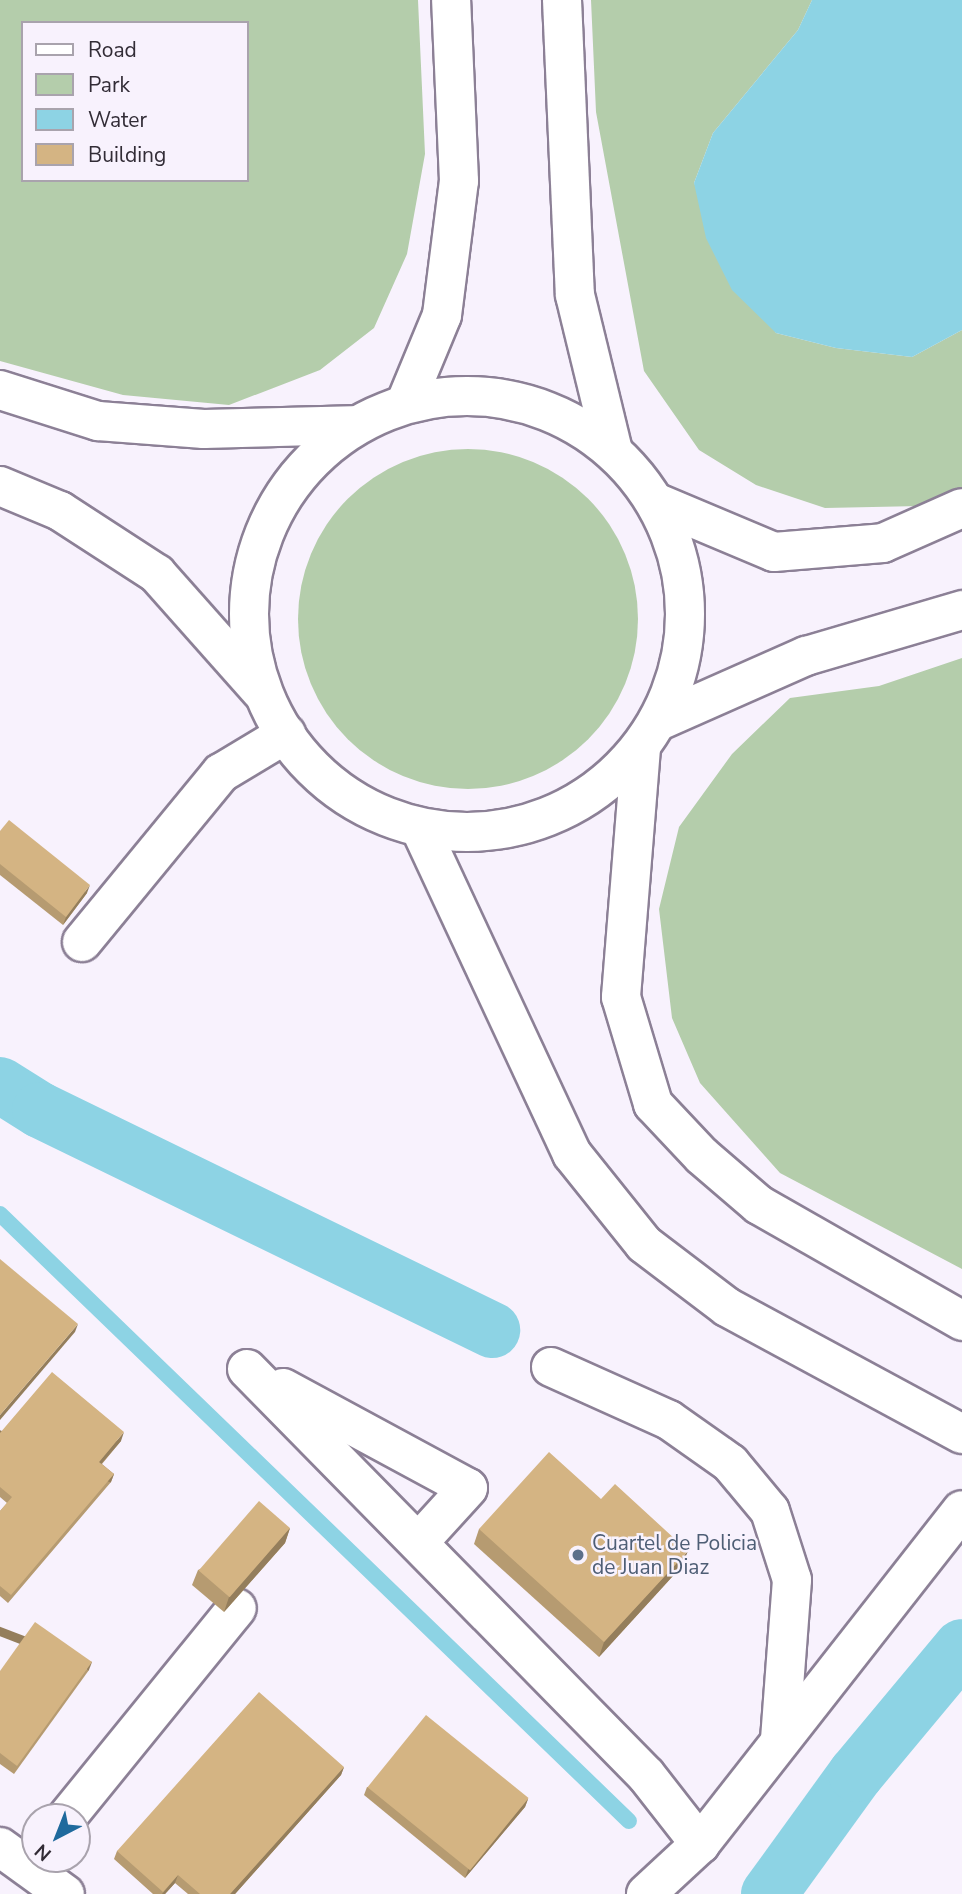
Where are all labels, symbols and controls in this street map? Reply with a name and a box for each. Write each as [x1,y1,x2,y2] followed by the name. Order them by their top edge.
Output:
[21,21,248,182] legend
[88,36,137,64] text: Road
[88,71,130,99] text: Park
[88,106,147,134] text: Water
[88,141,166,169] text: Building
[592,1530,757,1580] place label: Cuartel de Policia de Juan Diaz
[570,1547,586,1563] marker: Cuartel de Policia de Juan Diaz
[21,1803,91,1873] north arrow
[29,1838,57,1867] text: N

